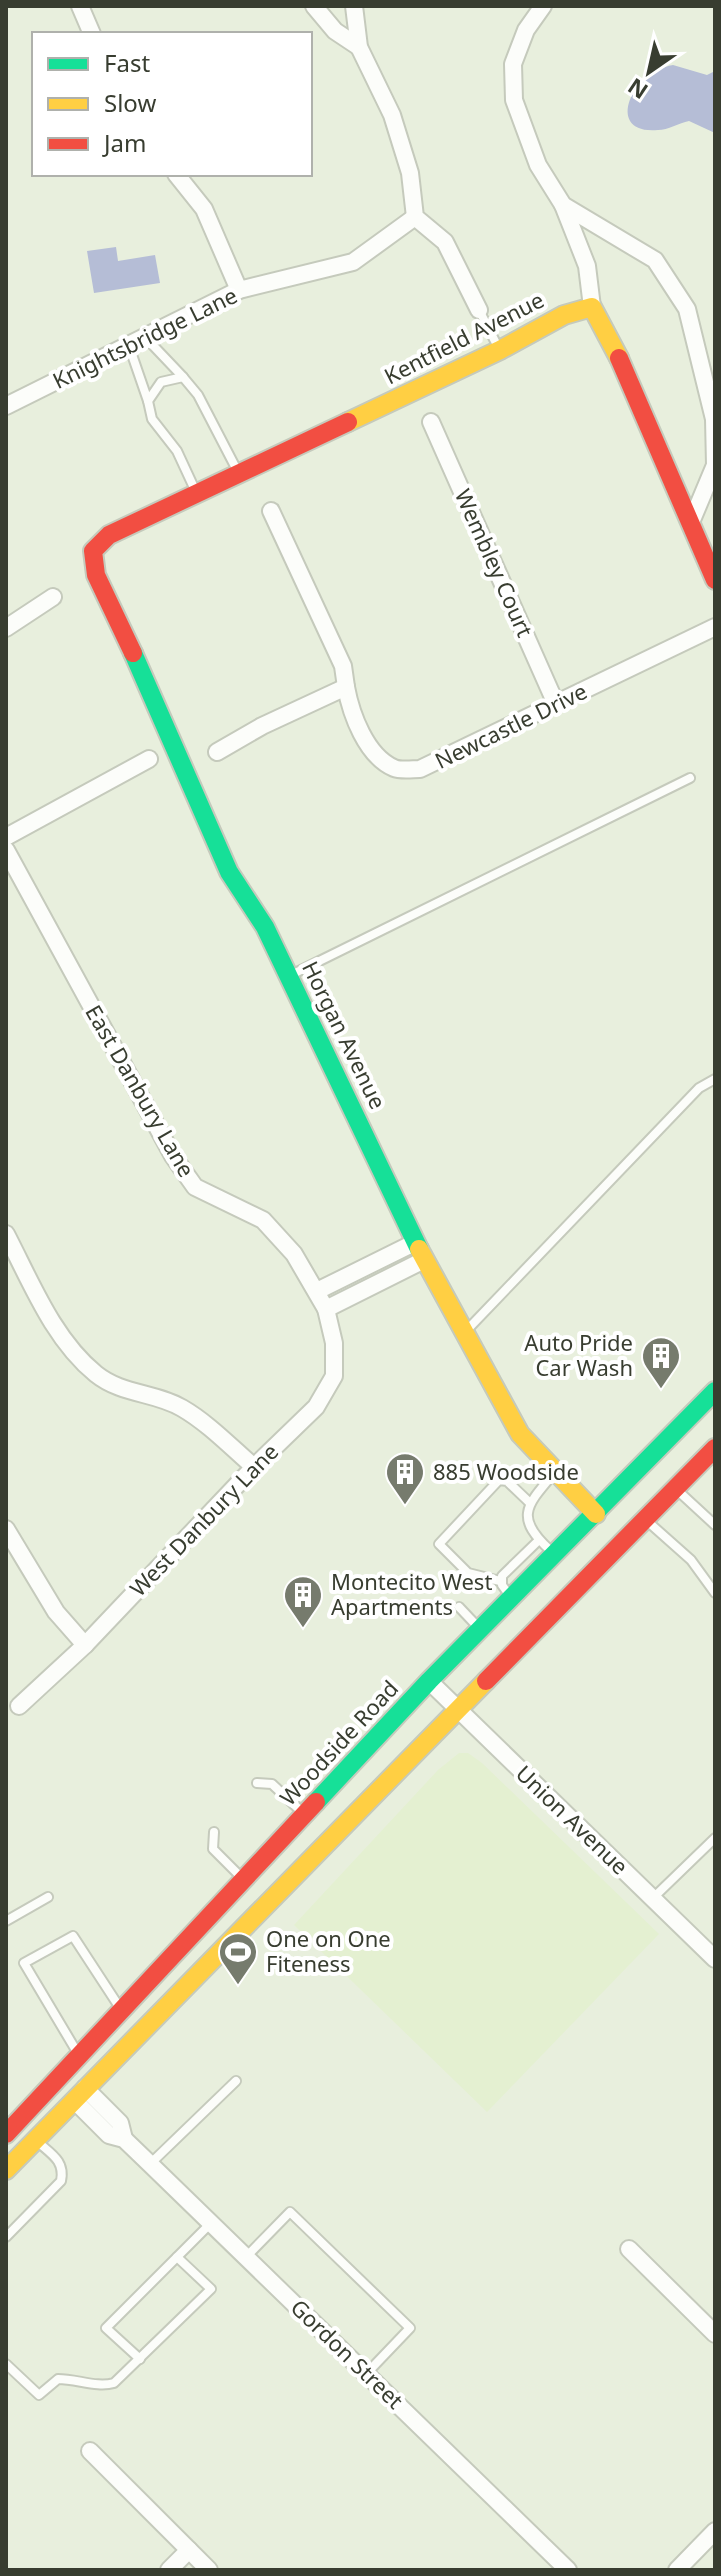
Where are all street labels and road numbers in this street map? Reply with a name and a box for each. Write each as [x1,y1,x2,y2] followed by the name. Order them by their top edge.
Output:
[47,279,242,395] street label: Knightsbridge Lane
[379,284,548,390] street label: Kentfield Avenue
[449,484,541,641] street label: Wembley Court
[430,675,592,775] street label: Newcastle Drive
[296,956,394,1113] street label: Horgan Avenue
[79,999,202,1182] street label: East Danbury Lane
[122,1436,284,1602] street label: West Danbury Lane
[272,1673,404,1811] street label: Woodside Road
[510,1758,635,1881] street label: Union Avenue
[285,2292,411,2415] street label: Gordon Street

